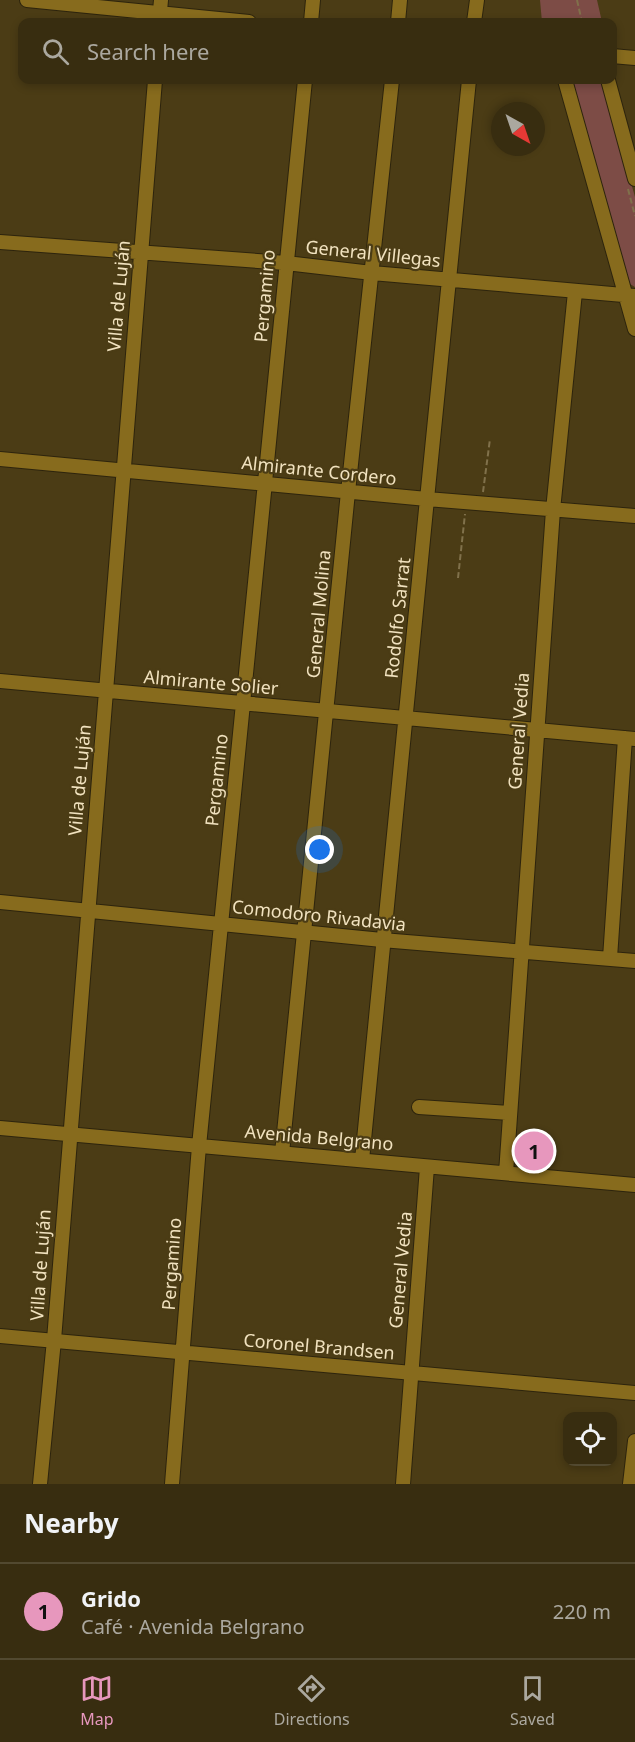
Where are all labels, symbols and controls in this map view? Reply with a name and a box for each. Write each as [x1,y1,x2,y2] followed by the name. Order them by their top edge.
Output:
[18,18,617,84] search box
[39,35,72,68] icon: search
[87,36,209,66] text: Search here
[491,102,545,156] north arrow
[304,234,442,272] street label: General Villegas
[101,239,135,353] street label: Villa de Luján
[248,249,280,343] street label: Pergamino
[240,450,398,490] street label: Almirante Cordero
[300,549,336,679] street label: General Molina
[379,556,415,680] street label: Rodolfo Sarrat
[143,664,280,700] street label: Almirante Solier
[502,672,534,790] street label: General Vedia
[62,723,96,837] street label: Villa de Luján
[199,732,233,827] street label: Pergamino
[305,835,334,864] your location
[231,894,407,936] street label: Comodoro Rivadavia
[244,1119,394,1155] street label: Avenida Belgrano
[514,1128,554,1174] pin: 1
[24,1208,56,1322] street label: Villa de Luján
[383,1210,417,1329] street label: General Vedia
[156,1217,186,1311] street label: Pergamino
[242,1327,396,1365] street label: Coronel Brandsen
[563,1412,617,1466] map controls
[563,1412,617,1466] button: locate
[24,1505,119,1541] text: Nearby
[81,1583,141,1613] text: Grido
[38,1598,49,1625] text: 1
[553,1598,611,1625] text: 220 m
[81,1613,305,1640] text: Café · Avenida Belgrano
[80,1672,113,1730] tab: Map
[274,1672,350,1730] tab: Directions
[510,1672,555,1730] tab: Saved

